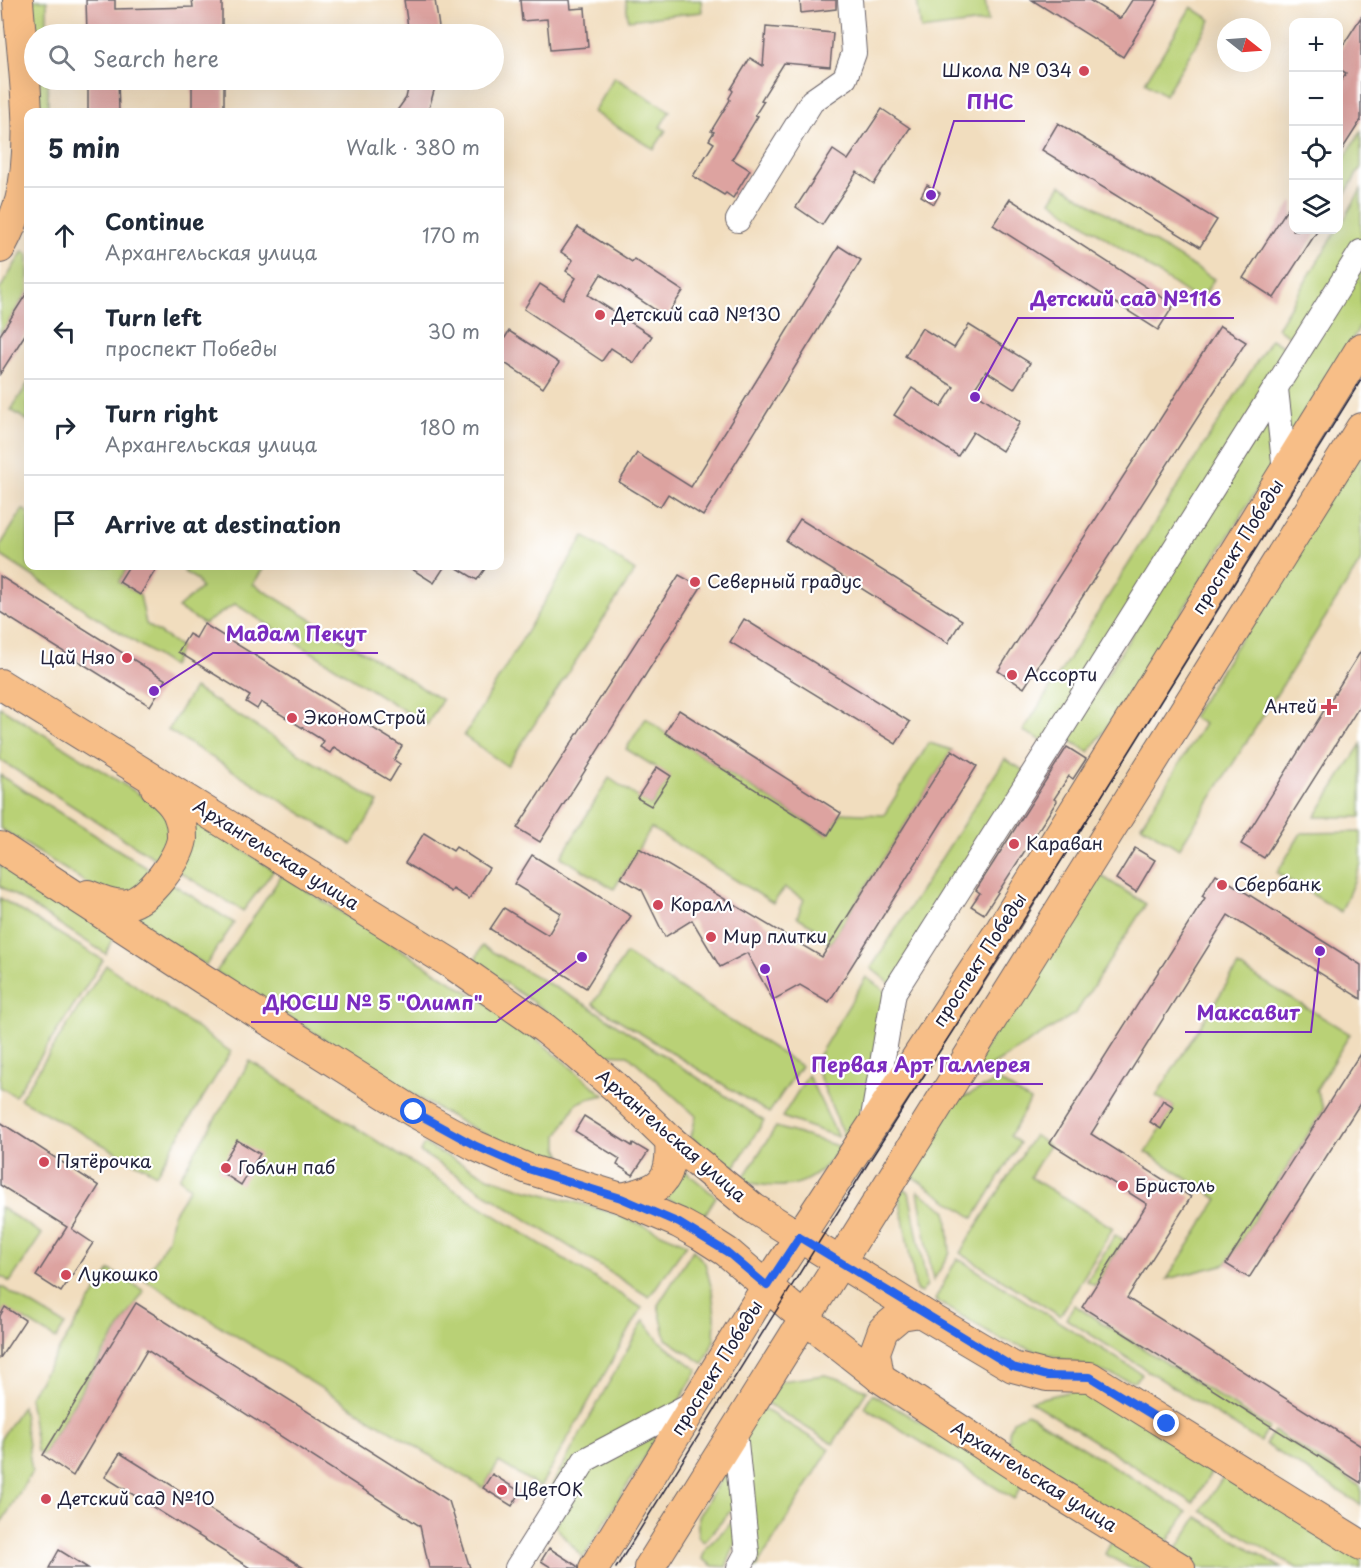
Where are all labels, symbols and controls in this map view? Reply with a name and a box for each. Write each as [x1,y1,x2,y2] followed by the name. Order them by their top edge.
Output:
[1217,18,1271,72] north arrow
[1289,18,1343,234] map controls
[1289,18,1343,72] button: +
[24,24,504,90] search box
[45,41,78,74] icon: search
[93,41,219,74] text: Search here
[942,56,1072,83] place label: Школа № 034
[1077,64,1091,78] marker: Школа № 034
[1289,72,1343,126] button: −
[954,83,1025,121] callout: ПНС
[967,86,1013,116] text: ПНС
[1289,126,1343,180] button: locate
[48,128,120,167] text: 5 min
[346,132,480,162] text: Walk · 380 m
[1289,180,1343,234] button: layers
[105,204,204,237] text: Continue
[48,219,81,252] icon: ahead
[422,220,480,250] text: 170 m
[105,237,317,267] text: Архангельская улица
[1018,280,1234,318] callout: Детский сад №116
[1030,283,1221,313] text: Детский сад №116
[105,300,202,333] text: Turn left
[611,300,781,327] place label: Детский сад №130
[593,308,607,322] marker: Детский сад №130
[48,315,81,348] icon: left
[427,316,480,346] text: 30 m
[105,333,277,363] text: проспект Победы
[105,396,218,429] text: Turn right
[48,411,81,444] icon: right
[420,412,480,442] text: 180 m
[105,429,317,459] text: Архангельская улица
[1184,473,1289,619] street label: проспект Победы
[48,507,81,540] icon: arrive
[105,507,341,540] text: Arrive at destination
[707,567,861,594] place label: Северный градус
[688,575,702,589] marker: Северный градус
[213,615,378,653] callout: Мадам Пекут
[226,618,367,648] text: Мадам Пекут
[40,643,115,670] place label: Цай Няо
[120,651,134,665] marker: Цай Няо
[1024,660,1097,687] place label: Ассорти
[1005,668,1019,682] marker: Ассорти
[1264,692,1317,719] place label: Антей
[1322,700,1336,714] marker: Антей
[304,703,426,730] place label: ЭкономСтрой
[285,711,299,725] marker: ЭкономСтрой
[189,792,365,916] street label: Архангельская улица
[1026,829,1103,856] place label: Караван
[1007,837,1021,851] marker: Караван
[1234,870,1321,897] place label: Сбербанк
[1215,878,1229,892] marker: Сбербанк
[925,887,1032,1032] street label: проспект Победы
[670,890,733,917] place label: Коралл
[651,898,665,912] marker: Коралл
[723,922,827,949] place label: Мир плитки
[704,930,718,944] marker: Мир плитки
[251,984,496,1022] callout: ДЮСШ № 5 "Олимп"
[262,987,483,1017] text: ДЮСШ № 5 "Олимп"
[1185,994,1311,1032] callout: Максавит
[1197,997,1300,1027] text: Максавит
[799,1046,1043,1084] callout: Первая Арт Галлерея
[811,1049,1031,1079] text: Первая Арт Галлерея
[591,1062,753,1208] street label: Архангельская улица
[400,1098,426,1124] route start
[56,1147,152,1174] place label: Пятёрочка
[238,1153,336,1180] place label: Гоблин паб
[37,1155,51,1169] marker: Пятёрочка
[219,1161,233,1175] marker: Гоблин паб
[1135,1171,1215,1198] place label: Бристоль
[1116,1179,1130,1193] marker: Бристоль
[78,1260,158,1287] place label: Лукошко
[59,1268,73,1282] marker: Лукошко
[663,1294,768,1440] street label: проспект Победы
[1153,1410,1179,1436] route end
[947,1414,1123,1538] street label: Архангельская улица
[514,1475,583,1502] place label: ЦветОК
[495,1483,509,1497] marker: ЦветОК
[57,1484,215,1511] place label: Детский сад №10
[39,1492,53,1506] marker: Детский сад №10

